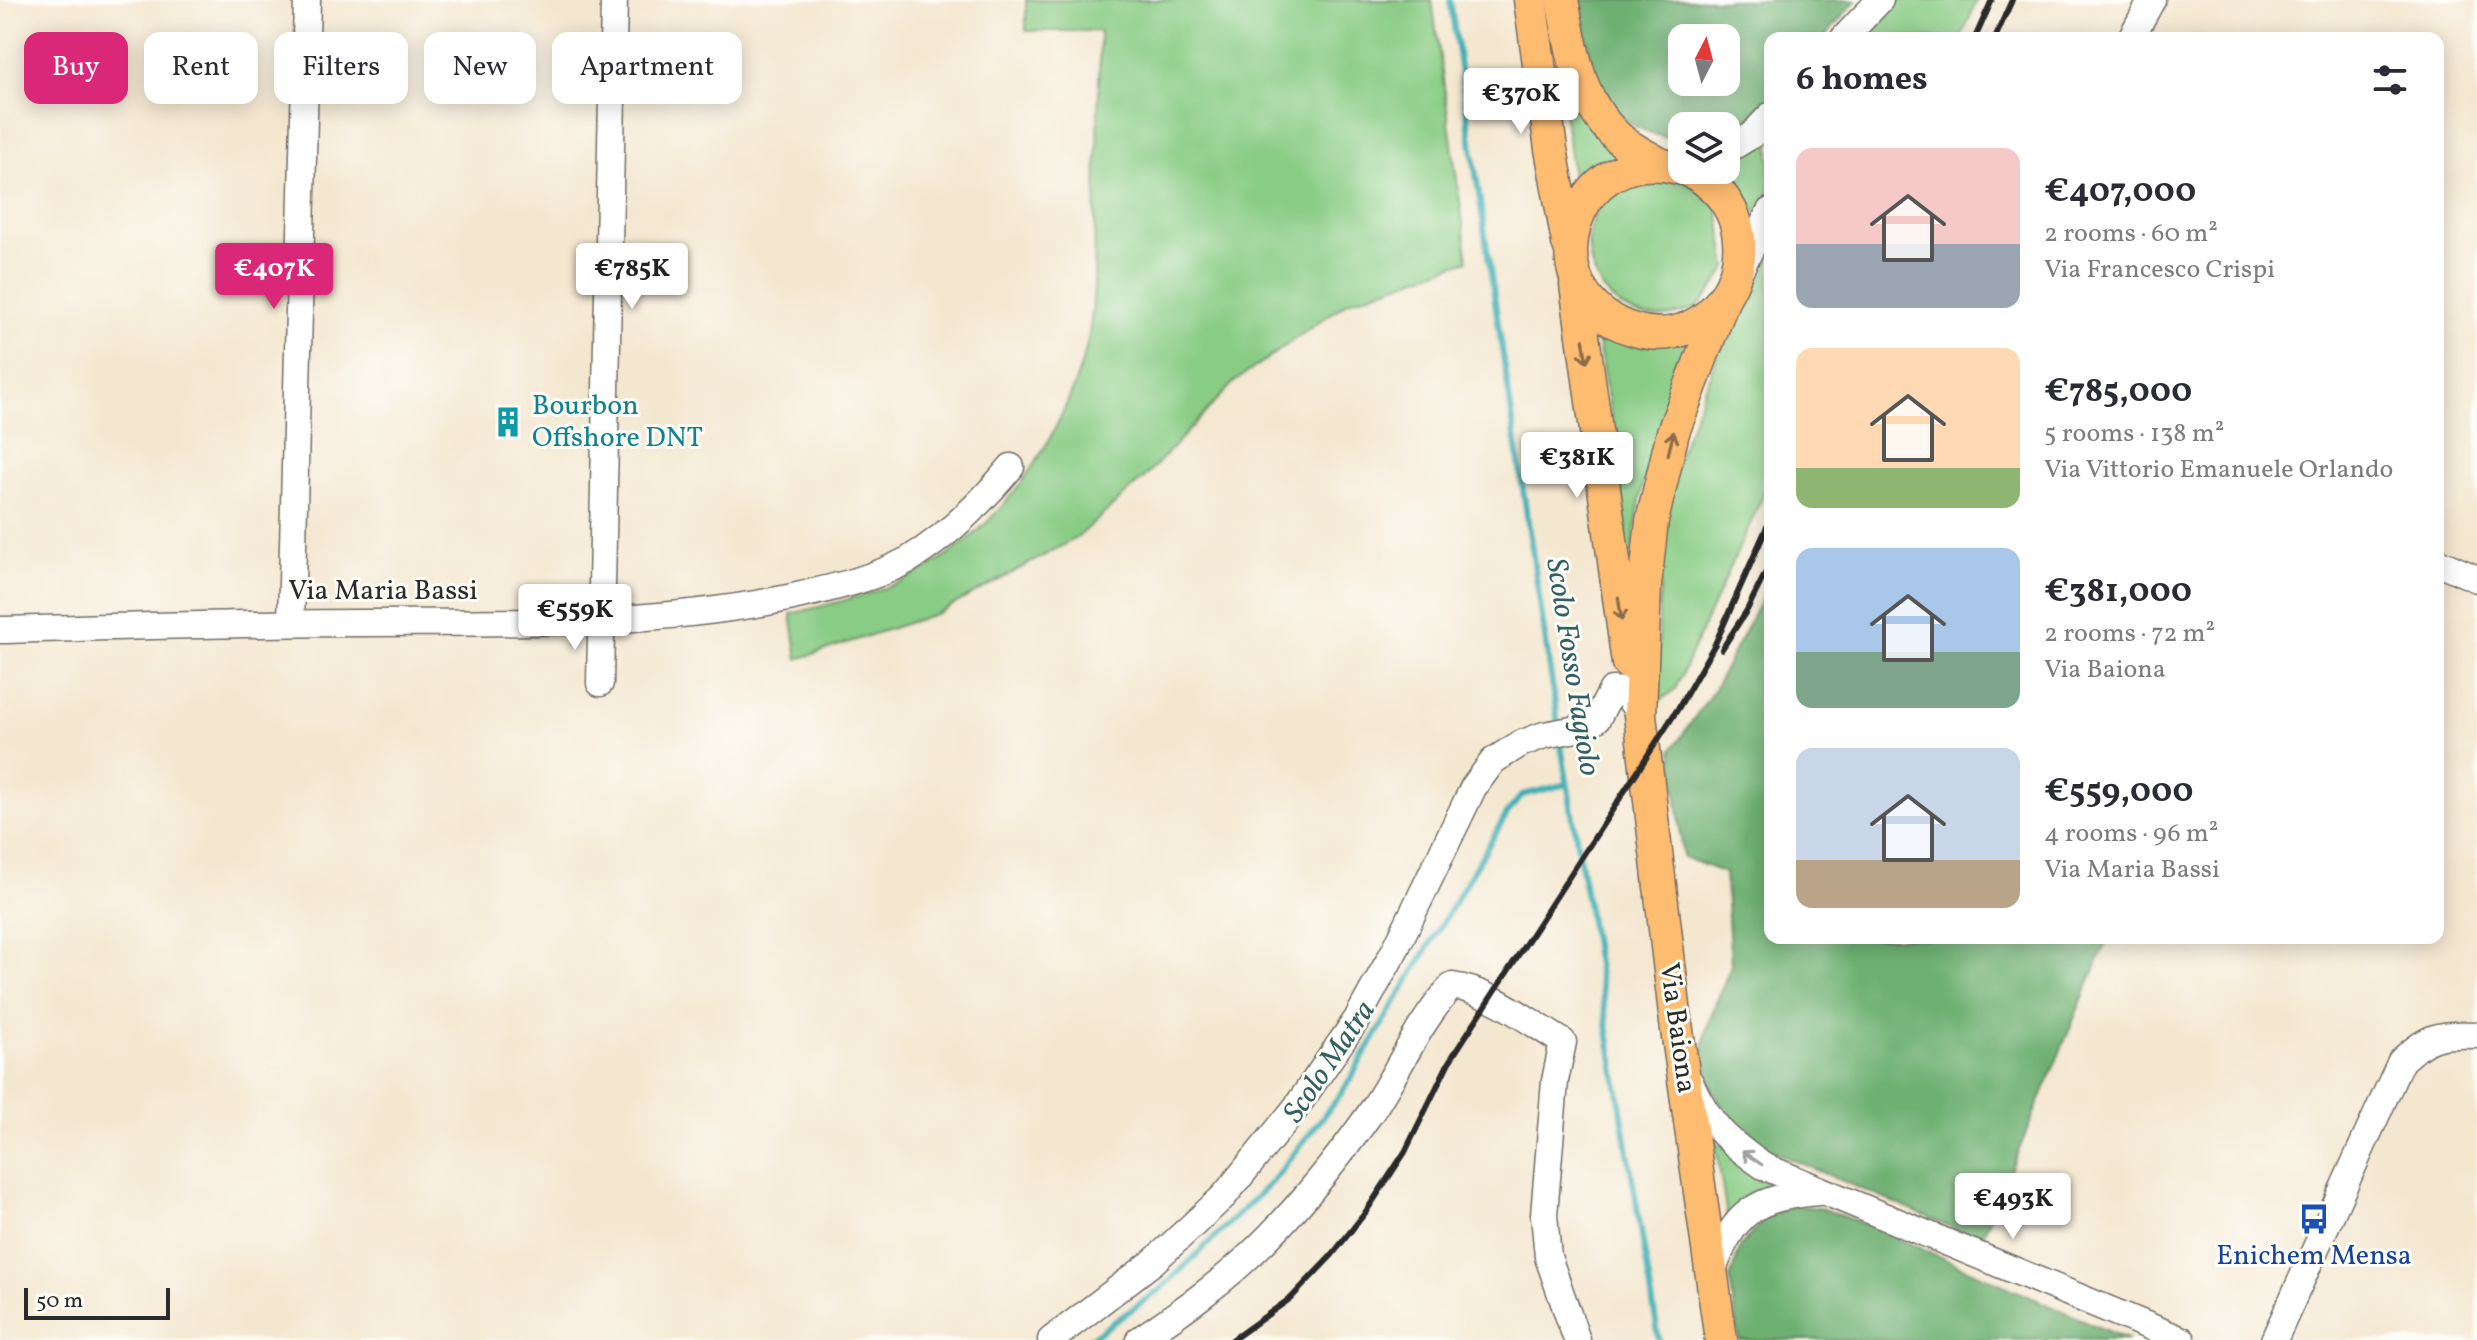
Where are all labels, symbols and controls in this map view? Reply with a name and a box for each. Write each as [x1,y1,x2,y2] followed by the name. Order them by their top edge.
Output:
[1668,24,1740,96] north arrow
[1668,24,1740,184] map controls
[24,32,128,104] chip: Buy
[144,32,258,104] chip: Rent
[274,32,408,104] chip: Filters
[424,32,536,104] chip: New
[552,32,742,104] chip: Apartment
[1796,57,1928,104] text: 6 homes
[2368,58,2412,102] icon: filters
[1465,68,1577,136] pin: €370K
[1482,76,1560,112] text: €370K
[1668,112,1740,184] button: layers
[2044,169,2196,216] text: €407,000
[1860,180,1956,276] icon: home
[2044,216,2218,252] text: 2 rooms · 60 m²
[218,243,330,311] pin: €407K
[576,243,688,311] pin: €785K
[233,251,315,287] text: €407K
[594,251,670,287] text: €785K
[2044,252,2275,288] text: Via Francesco Crispi
[1577,338,1592,364] one-way arrow
[2044,369,2192,416] text: €785,000
[1860,380,1956,476] icon: home
[532,387,703,458] place label: Bourbon Offshore DNT
[491,405,525,439] building icon: Bourbon Offshore DNT
[2044,416,2224,452] text: 5 rooms · 138 m²
[1664,431,1679,457] one-way arrow
[1521,432,1633,500] pin: €381K
[1539,440,1615,476] text: €381K
[2044,452,2393,488] text: Via Vittorio Emanuele Orlando
[1534,555,1610,779] water label: Scolo Fosso Fagiolo
[2044,569,2192,616] text: €381,000
[288,572,478,611] street label: Via Maria Bassi
[1860,580,1956,676] icon: home
[519,584,631,652] pin: €559K
[536,592,614,628] text: €559K
[1613,596,1628,621] one-way arrow
[2044,616,2215,652] text: 2 rooms · 72 m²
[2044,652,2166,688] text: Via Baiona
[2044,769,2194,816] text: €559,000
[1860,780,1956,876] icon: home
[2044,816,2218,852] text: 4 rooms · 96 m²
[2044,852,2220,888] text: Via Maria Bassi
[1649,960,1705,1096] street label: Via Baiona
[1274,993,1386,1131] water label: Scolo Matra
[1742,1150,1764,1166] one-way arrow
[1957,1173,2069,1241] pin: €493K
[1973,1181,2053,1217] text: €493K
[2297,1202,2331,1236] bus stop icon: Enichem Mensa
[2216,1237,2412,1276] place label: Enichem Mensa
[24,1284,170,1320] scale bar
[36,1286,83,1317] text: 50 m

